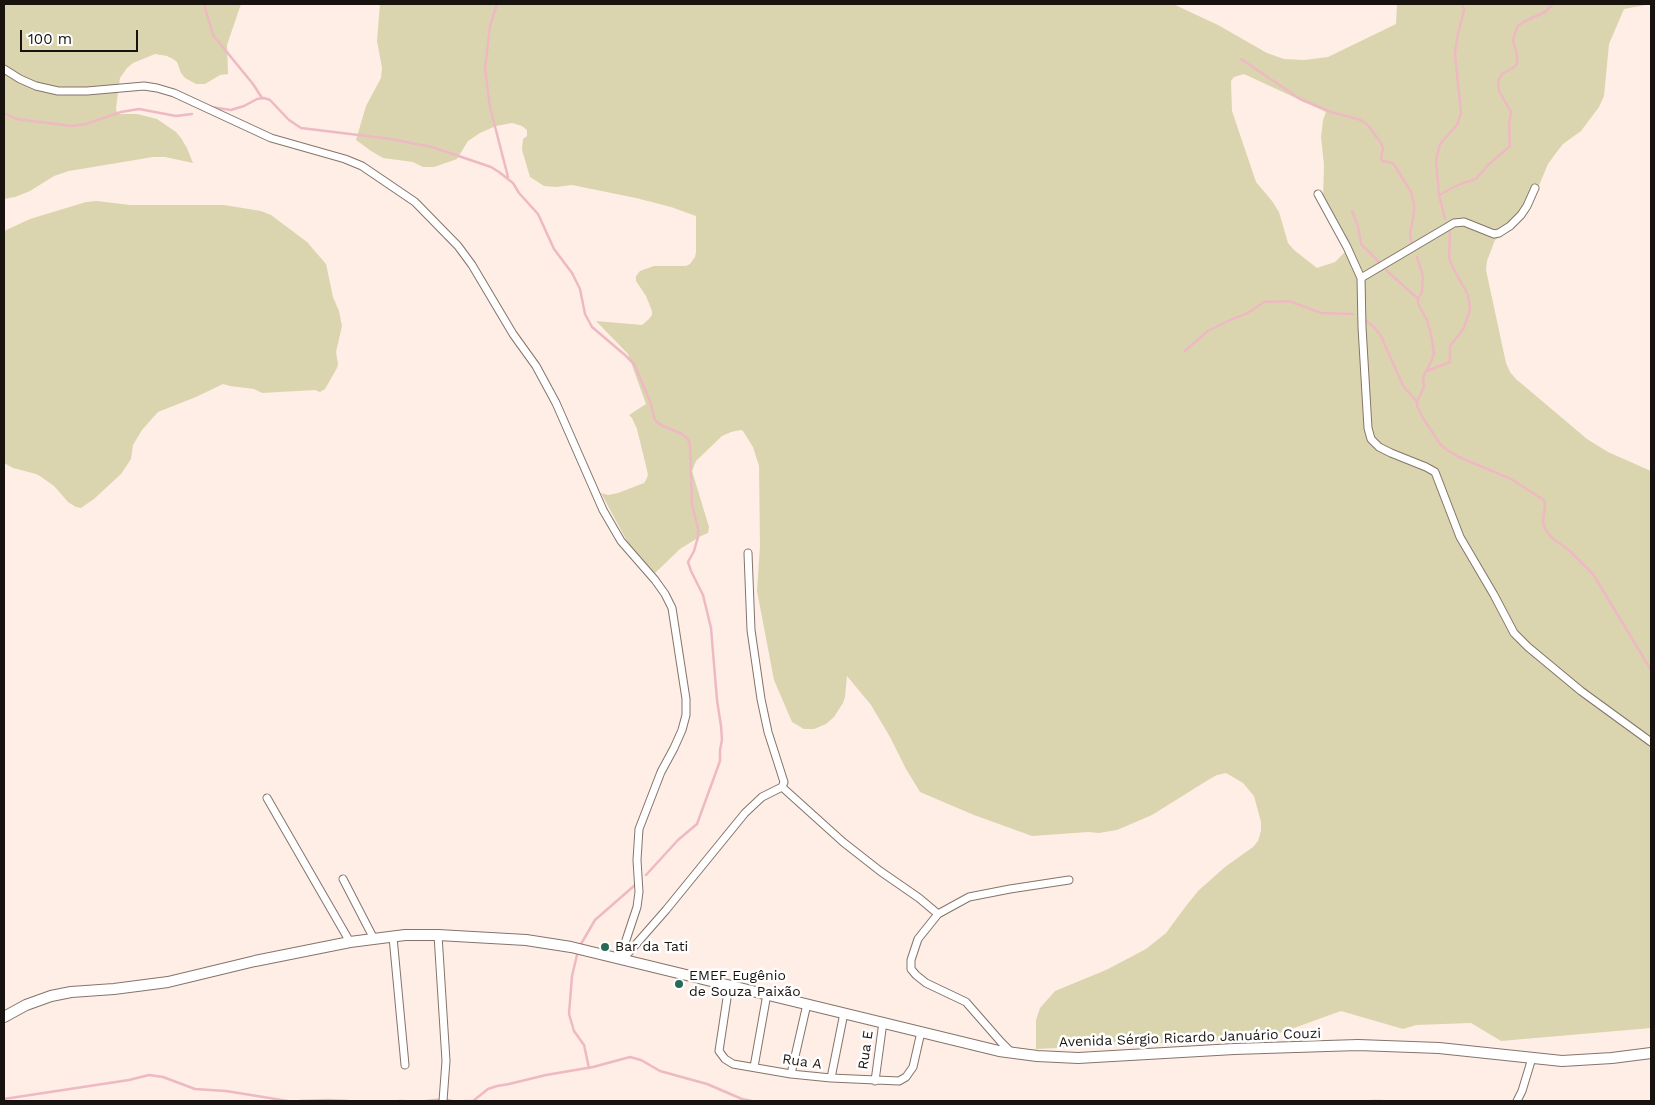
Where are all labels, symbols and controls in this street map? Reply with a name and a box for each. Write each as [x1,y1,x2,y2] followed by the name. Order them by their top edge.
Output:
[22,20,140,52] scale bar
[28,30,72,48] text: 100 m
[615,939,688,955] place label: Bar da Tati
[599,941,611,953] marker: Bar da Tati
[689,968,801,1000] place label: EMEF Eugênio de Souza Paixão
[673,978,685,990] marker: EMEF Eugênio de Souza Paixão
[1059,1025,1321,1051] street label: Avenida Sérgio Ricardo Januário Couzi
[855,1029,877,1071] street label: Rua E
[781,1051,823,1073] street label: Rua A

